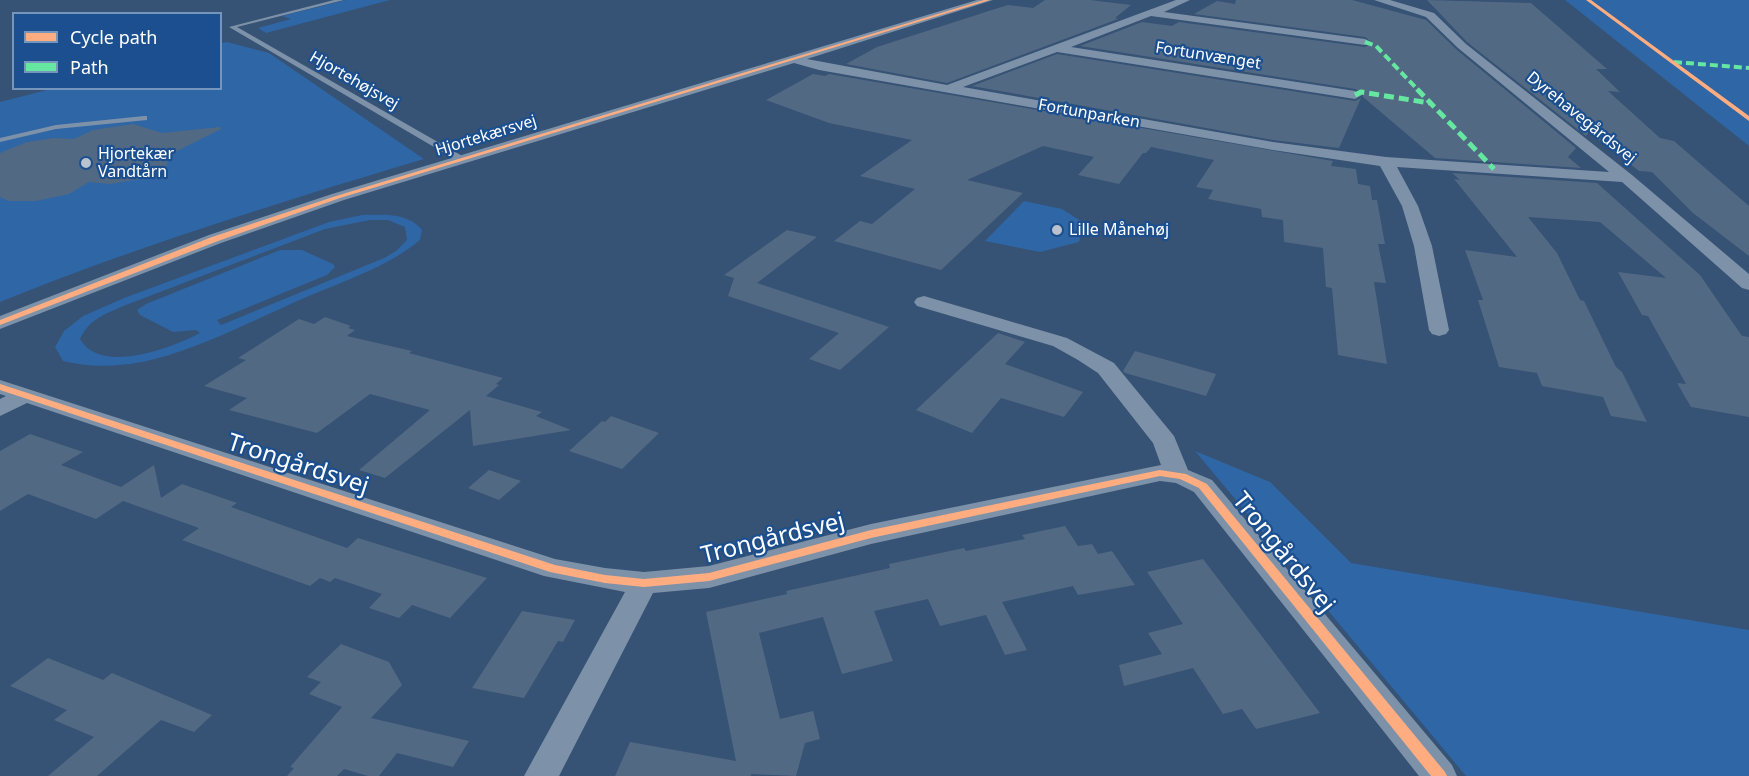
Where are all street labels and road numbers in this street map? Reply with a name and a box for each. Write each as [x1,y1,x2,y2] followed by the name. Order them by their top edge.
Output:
[1154,38,1262,74] street label: Fortunvænget
[306,48,402,114] street label: Hjortehøjsvej
[1522,68,1640,168] street label: Dyrehavegårdsvej
[1037,96,1141,132] street label: Fortunparken
[433,111,539,161] street label: Hjortekærsvej
[224,429,372,501] street label: Trongårdsvej
[1226,487,1340,619] street label: Trongårdsvej
[698,507,848,571] street label: Trongårdsvej

